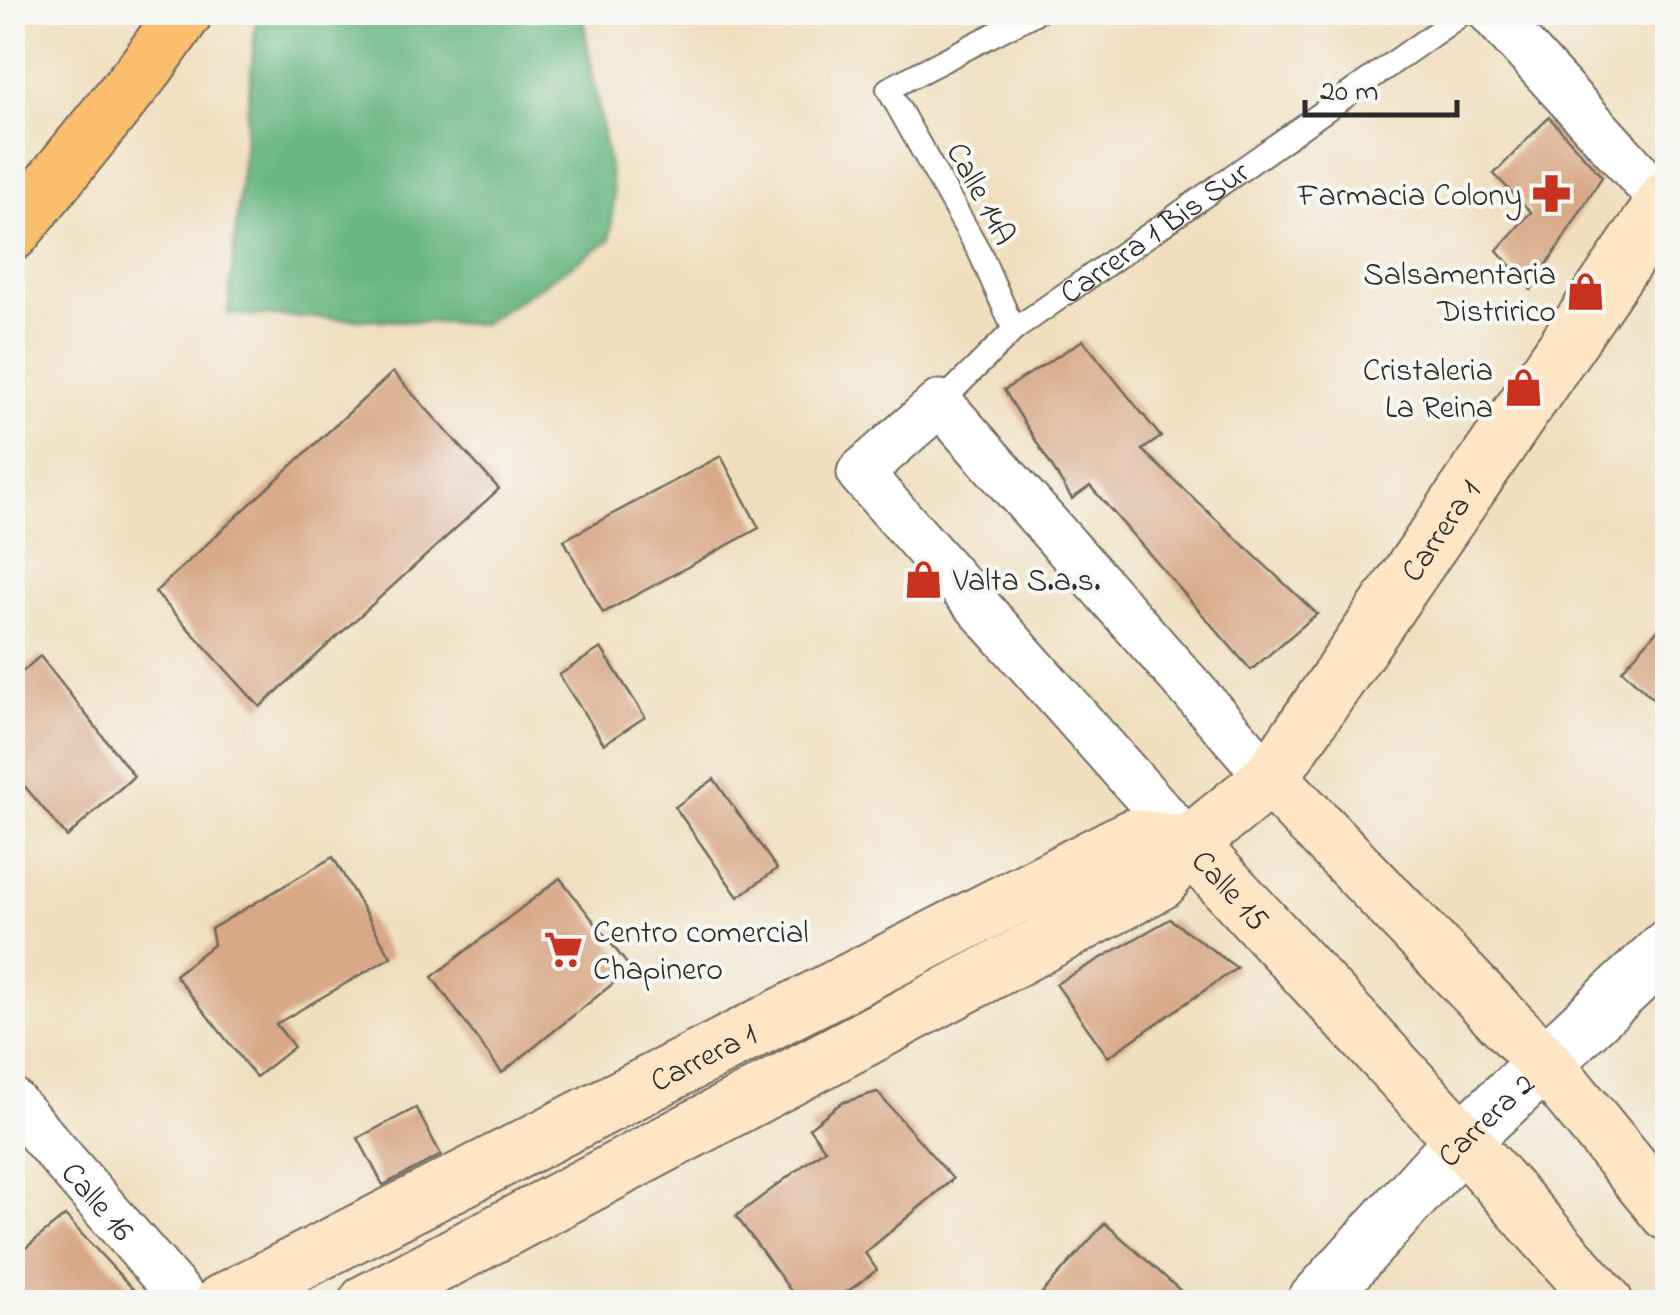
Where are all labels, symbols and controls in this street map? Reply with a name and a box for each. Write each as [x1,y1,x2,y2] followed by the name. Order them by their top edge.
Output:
[1305,55,1458,117] scale bar
[1320,71,1379,115] text: 20 m
[932,135,1026,255] street label: Calle 14A
[1051,151,1260,318] street label: Carrera 1 Bis Sur
[1531,173,1573,215] pharmacy icon: Farmacia Colony
[1297,174,1522,221] place label: Farmacia Colony
[1363,253,1556,337] place label: Salsamentaria Distririco
[1565,270,1607,312] shop icon: Salsamentaria Distririco
[1363,349,1493,433] place label: Cristaleria La Reina
[1502,366,1544,408] shop icon: Cristaleria La Reina
[1391,472,1494,593] street label: Carrera 1
[902,558,944,600] shop icon: Valta S.a.s.
[952,559,1100,606] place label: Valta S.a.s.
[1178,841,1278,943] street label: Calle 15
[593,911,809,995] place label: Centro comercial Chapinero
[542,928,584,970] supermarket icon: Centro comercial Chapinero
[643,1012,766,1106] street label: Carrera 1
[1428,1063,1547,1180] street label: Carrera 2
[48,1153,144,1253] street label: Calle 16

